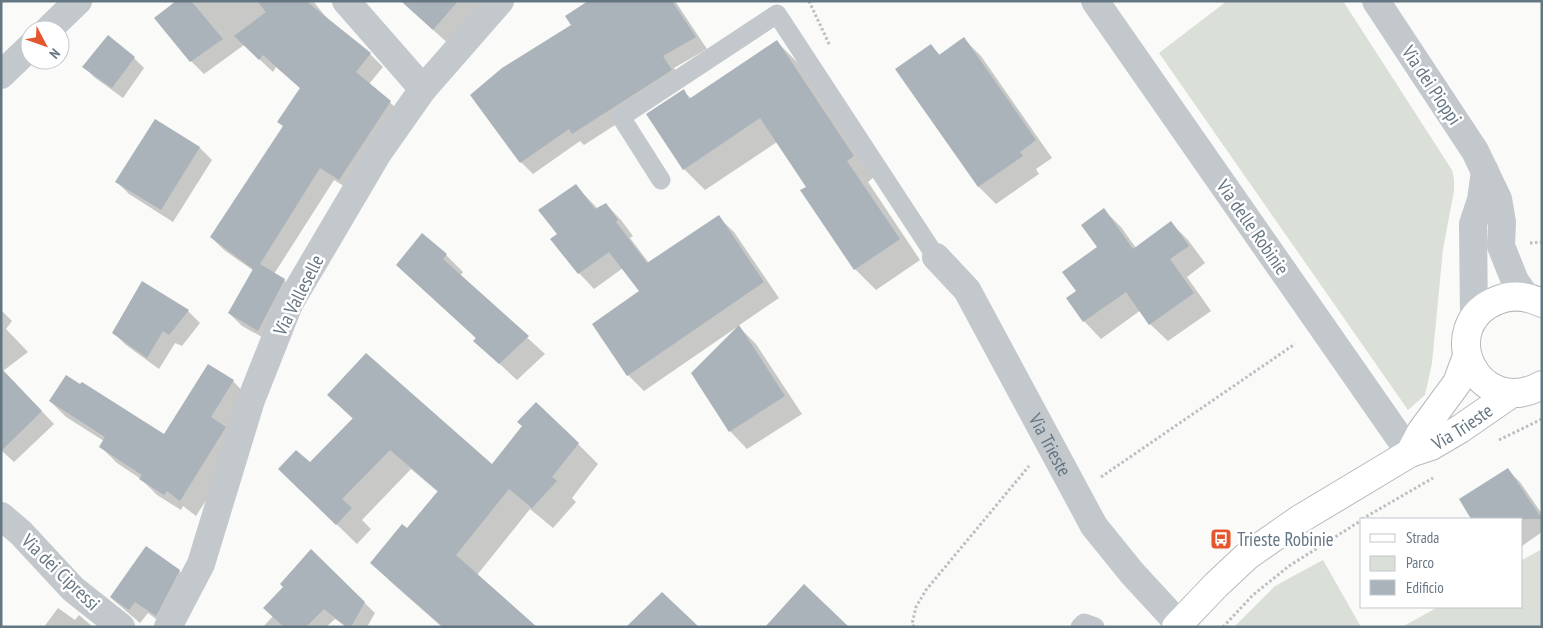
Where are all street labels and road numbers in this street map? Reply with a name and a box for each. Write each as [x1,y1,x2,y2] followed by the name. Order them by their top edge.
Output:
[1396,40,1467,129] street label: Via dei Pioppi
[1211,174,1295,279] street label: Via delle Robinie
[267,250,329,340] street label: Via Valleselle
[1426,398,1497,455] street label: Via Trieste
[1023,408,1077,480] street label: Via Trieste
[16,528,105,615] street label: Via dei Cipressi

